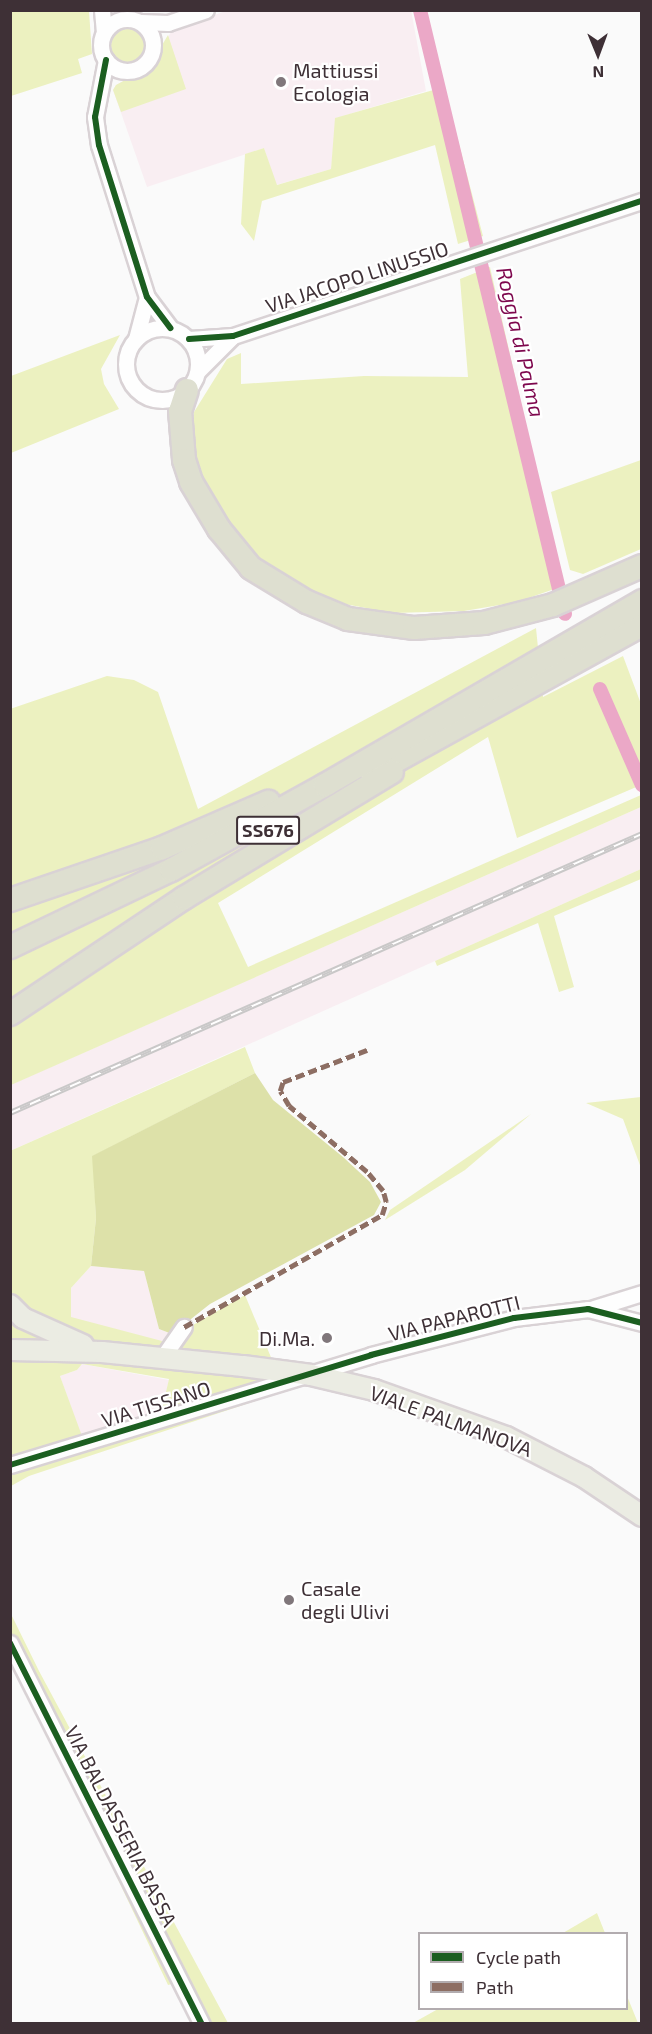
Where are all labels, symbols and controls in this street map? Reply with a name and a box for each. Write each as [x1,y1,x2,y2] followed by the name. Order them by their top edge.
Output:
[568,24,628,84] north arrow
[293,58,378,105] place label: Mattiussi Ecologia
[592,63,604,82] text: N
[274,75,288,89] marker: Mattiussi Ecologia
[262,236,452,318] street label: VIA JACOPO LINUSSIO
[491,264,551,420] water label: Roggia di Palma
[235,815,301,845] road number: SS676
[385,1290,523,1346] street label: VIA PAPAROTTI
[259,1326,315,1350] place label: Di.Ma.
[320,1331,334,1345] marker: Di.Ma.
[98,1376,214,1432] street label: VIA TISSANO
[367,1381,535,1461] street label: VIALE PALMANOVA
[301,1576,389,1623] place label: Casale degli Ulivi
[282,1593,296,1607] marker: Casale degli Ulivi
[60,1721,182,1931] street label: VIA BALDASSERIA BASSA
[418,1932,628,2010] legend
[476,1946,561,1968] text: Cycle path
[476,1976,514,1998] text: Path

